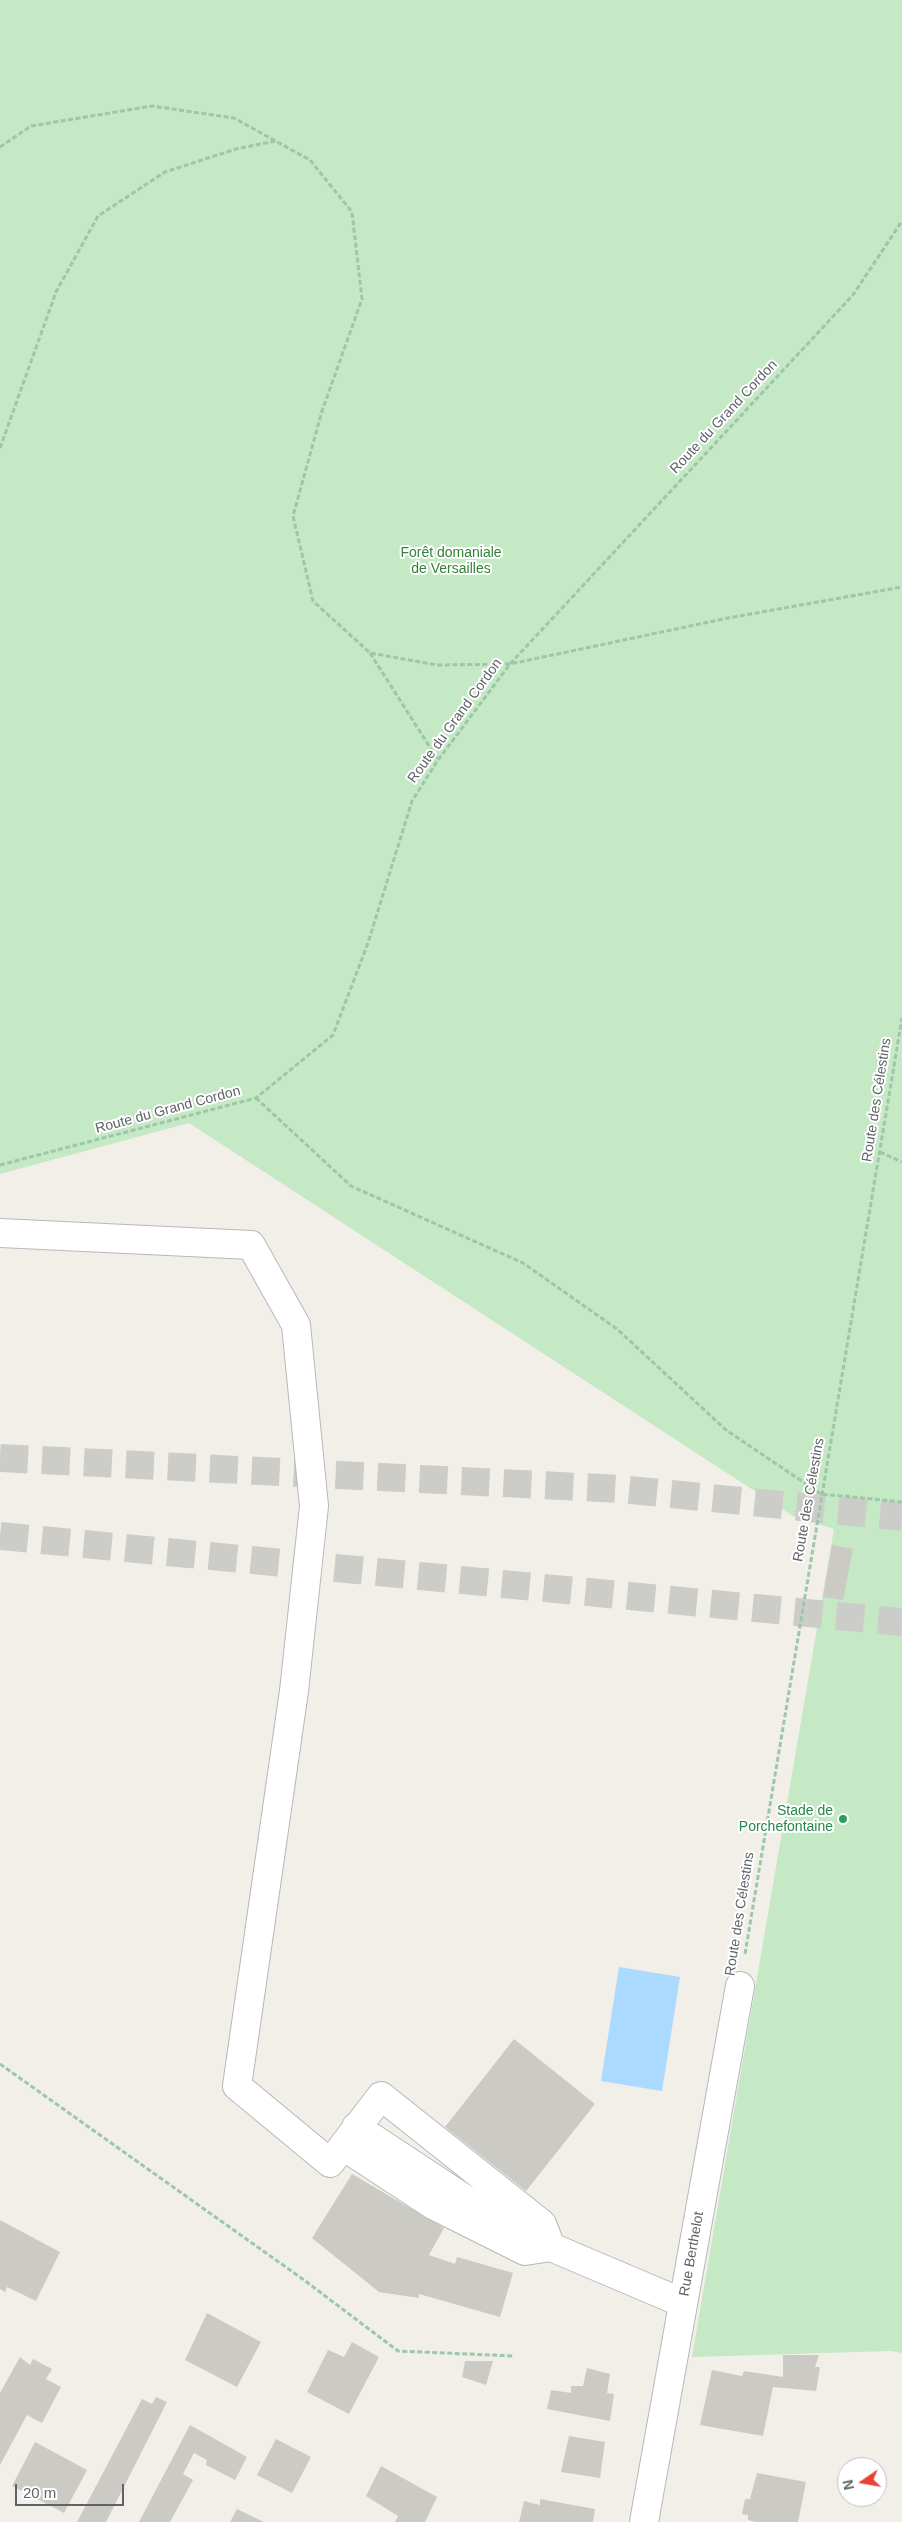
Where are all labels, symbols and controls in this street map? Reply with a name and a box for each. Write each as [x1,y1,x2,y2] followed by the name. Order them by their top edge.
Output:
[667,357,781,477] street label: Route du Grand Cordon
[400,545,502,578] park label: Forêt domaniale de Versailles
[404,656,506,786] street label: Route du Grand Cordon
[859,1037,895,1163] street label: Route des Célestins
[94,1083,242,1137] street label: Route du Grand Cordon
[790,1437,828,1563] street label: Route des Célestins
[739,1803,833,1835] place label: Stade de Porchefontaine
[837,1813,849,1825] marker: Stade de Porchefontaine
[722,1851,758,1977] street label: Route des Célestins
[676,2210,708,2298] street label: Rue Berthelot
[837,2457,887,2507] north arrow
[18,2474,126,2506] scale bar
[839,2478,857,2492] text: N
[23,2484,56,2501] text: 20 m

